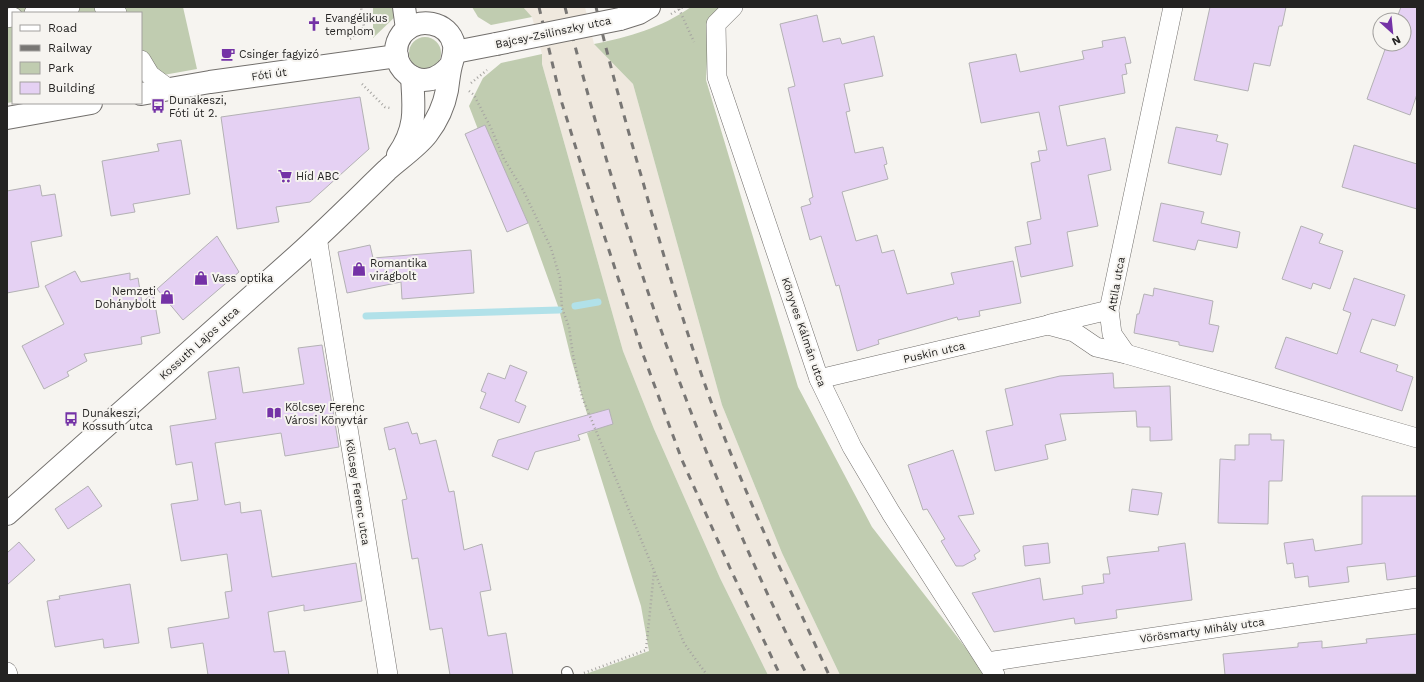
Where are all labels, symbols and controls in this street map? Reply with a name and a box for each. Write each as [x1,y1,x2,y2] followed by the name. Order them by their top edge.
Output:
[12,12,142,104] legend
[325,12,388,38] place label: Evangélikus templom
[1372,12,1412,52] north arrow
[494,14,612,51] street label: Bajcsy-Zsilinszky utca
[306,16,322,32] church icon: Evangélikus templom
[48,21,77,35] text: Road
[1390,33,1403,48] text: N
[48,41,93,55] text: Railway
[220,46,236,62] cafe icon: Csinger fagyizó
[239,48,319,61] place label: Csinger fagyizó
[48,61,74,75] text: Park
[251,66,288,83] street label: Fóti út
[48,81,95,95] text: Building
[169,94,227,120] place label: Dunakeszi, Fóti út 2.
[150,98,166,114] bus stop icon: Dunakeszi, Fóti út 2.
[277,168,293,184] supermarket icon: Híd ABC
[296,170,340,183] place label: Híd ABC
[1105,256,1128,312] street label: Attila utca
[370,257,427,283] place label: Romantika virágbolt
[351,261,367,277] shop icon: Romantika virágbolt
[193,270,209,286] shop icon: Vass optika
[212,272,273,285] place label: Vass optika
[779,276,828,389] street label: Könyves Kálmán utca
[95,285,156,311] place label: Nemzeti Dohánybolt
[159,289,175,305] shop icon: Nemzeti Dohánybolt
[157,304,242,383] street label: Kossuth Lajos utca
[902,339,966,366] street label: Puskin utca
[285,401,368,427] place label: Kölcsey Ferenc Városi Könyvtár
[266,405,282,421] library icon: Kölcsey Ferenc Városi Könyvtár
[82,407,153,433] place label: Dunakeszi, Kossuth utca
[63,411,79,427] bus stop icon: Dunakeszi, Kossuth utca
[343,438,372,546] street label: Kölcsey Ferenc utca
[1139,615,1265,646] street label: Vörösmarty Mihály utca

